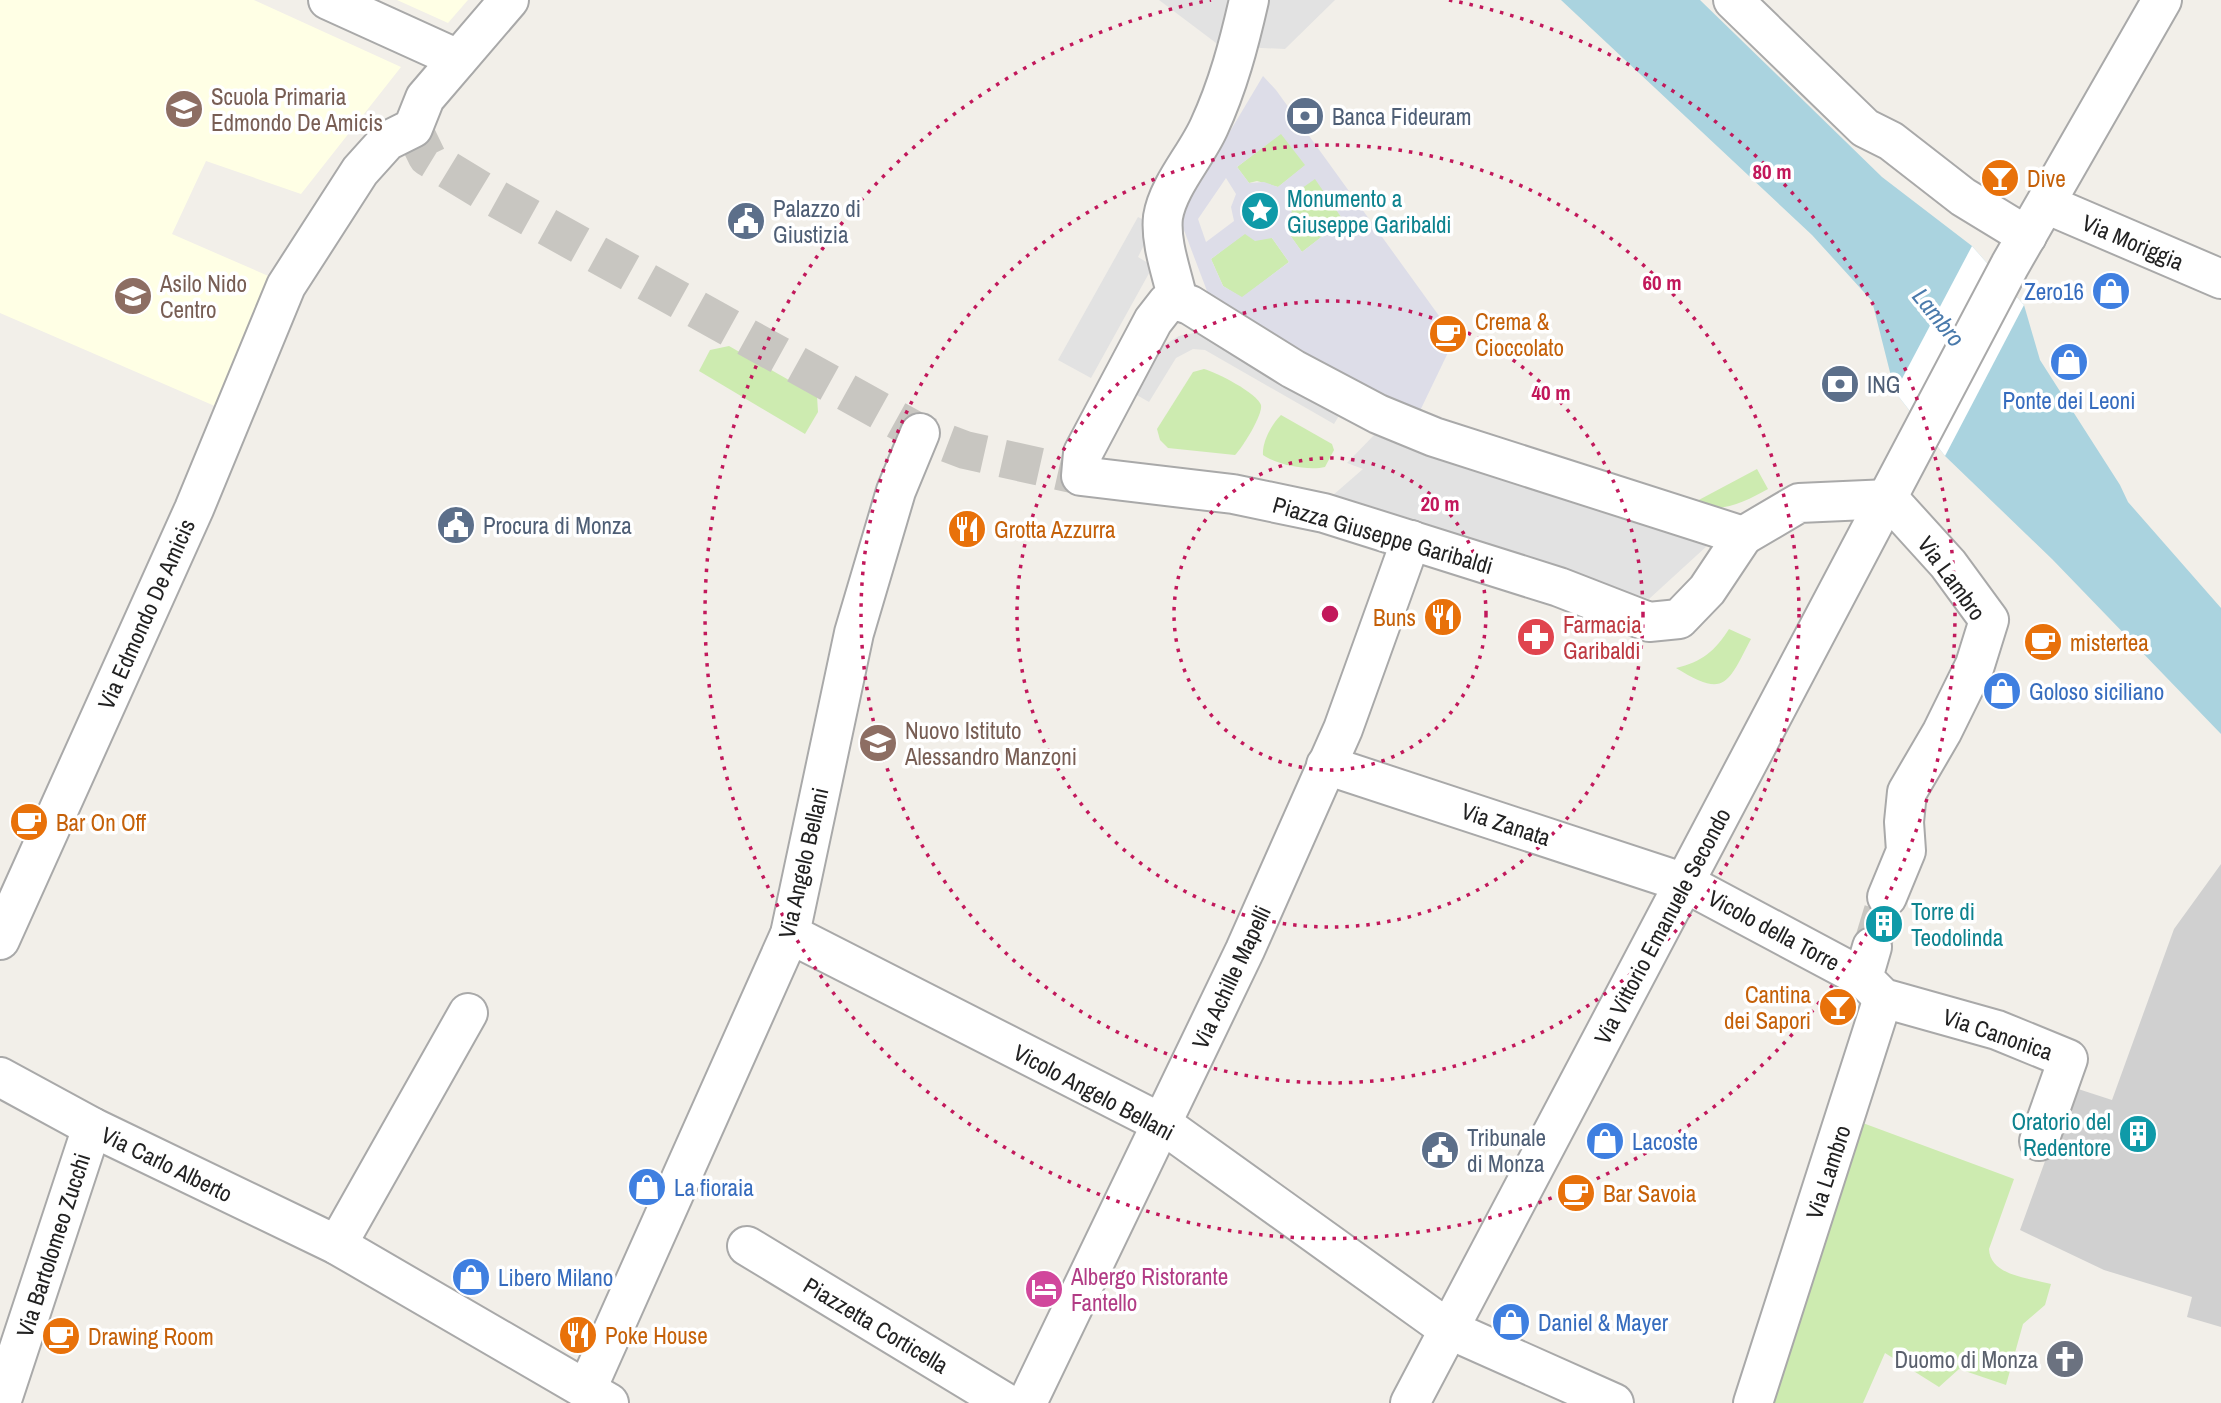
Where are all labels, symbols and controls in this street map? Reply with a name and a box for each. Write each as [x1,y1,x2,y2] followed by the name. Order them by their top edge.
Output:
[211,81,383,138] place label: Scuola Primaria Edmondo De Amicis
[163,88,205,130] school or university icon: Scuola Primaria Edmondo De Amicis
[1284,95,1326,137] bank icon: Banca Fideuram
[1332,101,1471,132] place label: Banca Fideuram
[1752,157,1792,186] text: 80 m
[1979,157,2021,199] bar icon: Dive
[2027,163,2066,194] place label: Dive
[1287,183,1452,240] place label: Monumento a Giuseppe Garibaldi
[1239,190,1281,232] place icon: Monumento a Giuseppe Garibaldi
[773,193,861,250] place label: Palazzo di Giustizia
[725,200,767,242] public building icon: Palazzo di Giustizia
[2077,207,2189,277] street label: Via Moriggia
[159,268,247,325] place label: Asilo Nido Centro
[1642,268,1682,297] text: 60 m
[2090,270,2132,312] shop icon: Zero16
[112,275,154,317] school or university icon: Asilo Nido Centro
[2024,276,2084,307] place label: Zero16
[1906,281,1972,353] water label: Lambro
[1475,306,1564,363] place label: Crema & Cioccolato
[1427,313,1469,355] cafe icon: Crema & Cioccolato
[2048,341,2090,383] shop icon: Ponte dei Leoni
[1819,363,1861,405] bank icon: ING
[1867,369,1901,400] place label: ING
[1531,378,1571,407] text: 40 m
[2002,385,2136,416] place label: Ponte dei Leoni
[1269,489,1497,581] street label: Piazza Giuseppe Garibaldi
[1420,489,1460,518] text: 20 m
[435,504,477,546] public building icon: Procura di Monza
[946,508,988,550] restaurant icon: Grotta Azzurra
[483,510,632,541] place label: Procura di Monza
[90,514,202,714] street label: Via Edmondo De Amicis
[994,514,1116,545] place label: Grotta Azzurra
[1911,530,1993,626] street label: Via Lambro
[1422,596,1464,638] restaurant icon: Buns
[1318,602,1342,626] centre of rings
[1373,602,1416,633] place label: Buns
[1563,609,1642,666] place label: Farmacia Garibaldi
[1515,616,1557,658] pharmacy icon: Farmacia Garibaldi
[2022,621,2064,663] cafe icon: mistertea
[2070,627,2149,658] place label: mistertea
[1981,670,2023,712] shop icon: Goloso siciliano
[2029,676,2164,707] place label: Goloso siciliano
[904,715,1077,772] place label: Nuovo Istituto Alessandro Manzoni
[857,722,899,764] school or university icon: Nuovo Istituto Alessandro Manzoni
[771,785,835,941] street label: Via Angelo Bellani
[1457,795,1555,853] street label: Via Zanata
[8,801,50,843] cafe icon: Bar On Off
[1586,802,1738,1050] street label: Via Vittorio Emanuele Secondo
[56,807,147,838] place label: Bar On Off
[1703,882,1845,978] street label: Vicolo della Torre
[1911,896,2004,953] place label: Torre di Teodolinda
[1184,900,1278,1054] street label: Via Achille Mapelli
[1863,903,1905,945] building icon: Torre di Teodolinda
[1724,979,1812,1036] place label: Cantina dei Sapori
[1817,986,1859,1028] bar icon: Cantina dei Sapori
[1939,1001,2057,1067] street label: Via Canonica
[1008,1037,1180,1147] street label: Vicolo Angelo Bellani
[2011,1106,2111,1163] place label: Oratorio del Redentore
[2117,1113,2159,1155] building icon: Oratorio del Redentore
[96,1119,238,1209] street label: Via Carlo Alberto
[1584,1120,1626,1162] shop icon: Lacoste
[1798,1121,1858,1223] street label: Via Lambro
[1467,1122,1546,1179] place label: Tribunale di Monza
[1632,1126,1698,1157] place label: Lacoste
[1419,1129,1461,1171] public building icon: Tribunale di Monza
[9,1149,97,1341] street label: Via Bartolomeo Zucchi
[626,1166,668,1208] shop icon: La fioraia
[674,1172,754,1203] place label: La fioraia
[1555,1172,1597,1214] cafe icon: Bar Savoia
[1603,1178,1697,1209] place label: Bar Savoia
[450,1256,492,1298] shop icon: Libero Milano
[1070,1261,1228,1318] place label: Albergo Ristorante Fantello
[498,1262,613,1293] place label: Libero Milano
[1023,1268,1065,1310] hotel icon: Albergo Ristorante Fantello
[798,1270,955,1381] street label: Piazzetta Corticella
[1490,1301,1532,1343] shop icon: Daniel & Mayer
[1538,1307,1669,1338] place label: Daniel & Mayer
[557,1314,599,1356] restaurant icon: Poke House
[40,1315,82,1357] cafe icon: Drawing Room
[605,1320,708,1351] place label: Poke House
[88,1321,214,1352] place label: Drawing Room
[2044,1338,2086,1380] church icon: Duomo di Monza
[1894,1344,2038,1375] place label: Duomo di Monza

